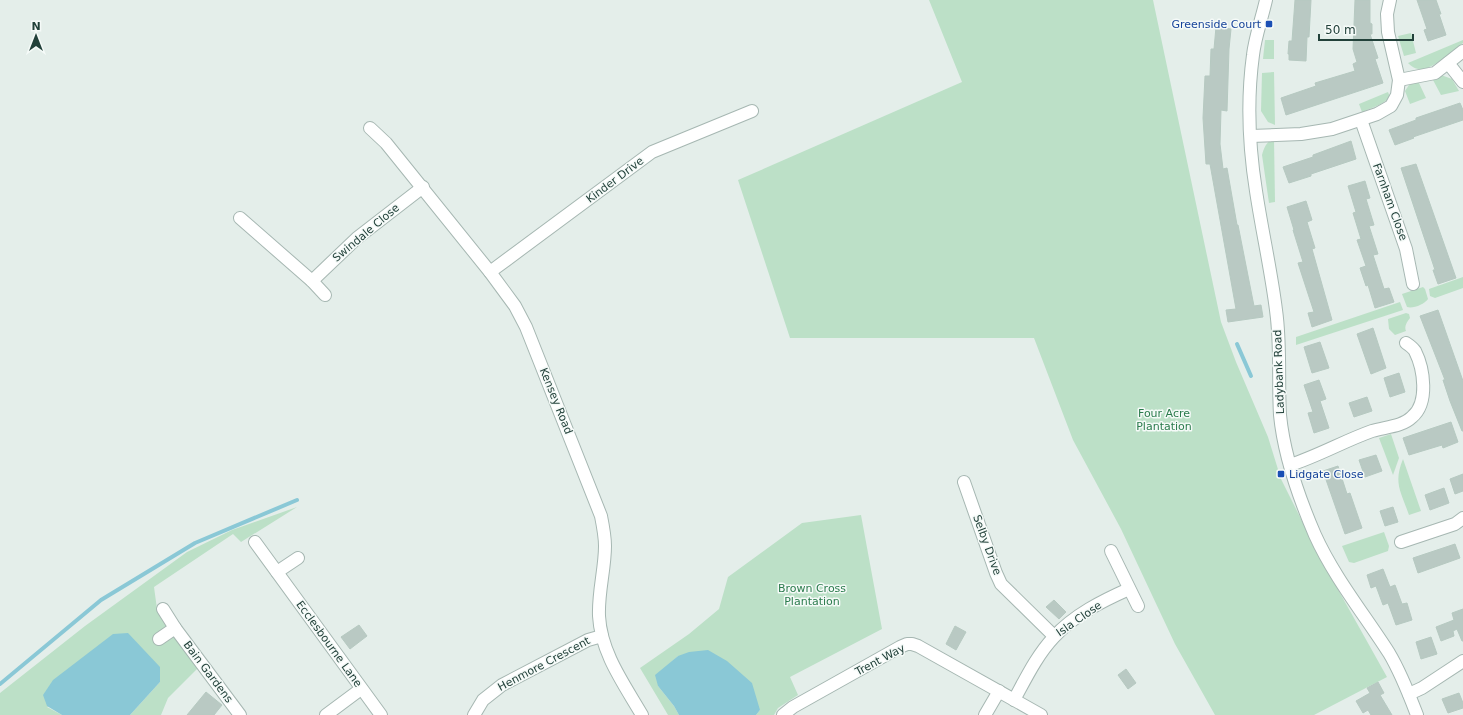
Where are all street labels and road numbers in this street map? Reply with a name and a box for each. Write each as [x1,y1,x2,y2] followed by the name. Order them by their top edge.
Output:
[584,154,646,206] street label: Kinder Drive
[1370,162,1410,243] street label: Farnham Close
[330,201,402,265] street label: Swindale Close
[1271,330,1287,414] street label: Ladybank Road
[537,366,575,436] street label: Kensey Road
[970,513,1004,577] street label: Selby Drive
[293,598,365,690] street label: Ecclesbourne Lane
[1054,599,1104,639] street label: Isla Close
[496,634,593,694] street label: Henmore Crescent
[181,639,236,706] street label: Bain Gardens
[852,641,907,679] street label: Trent Way

